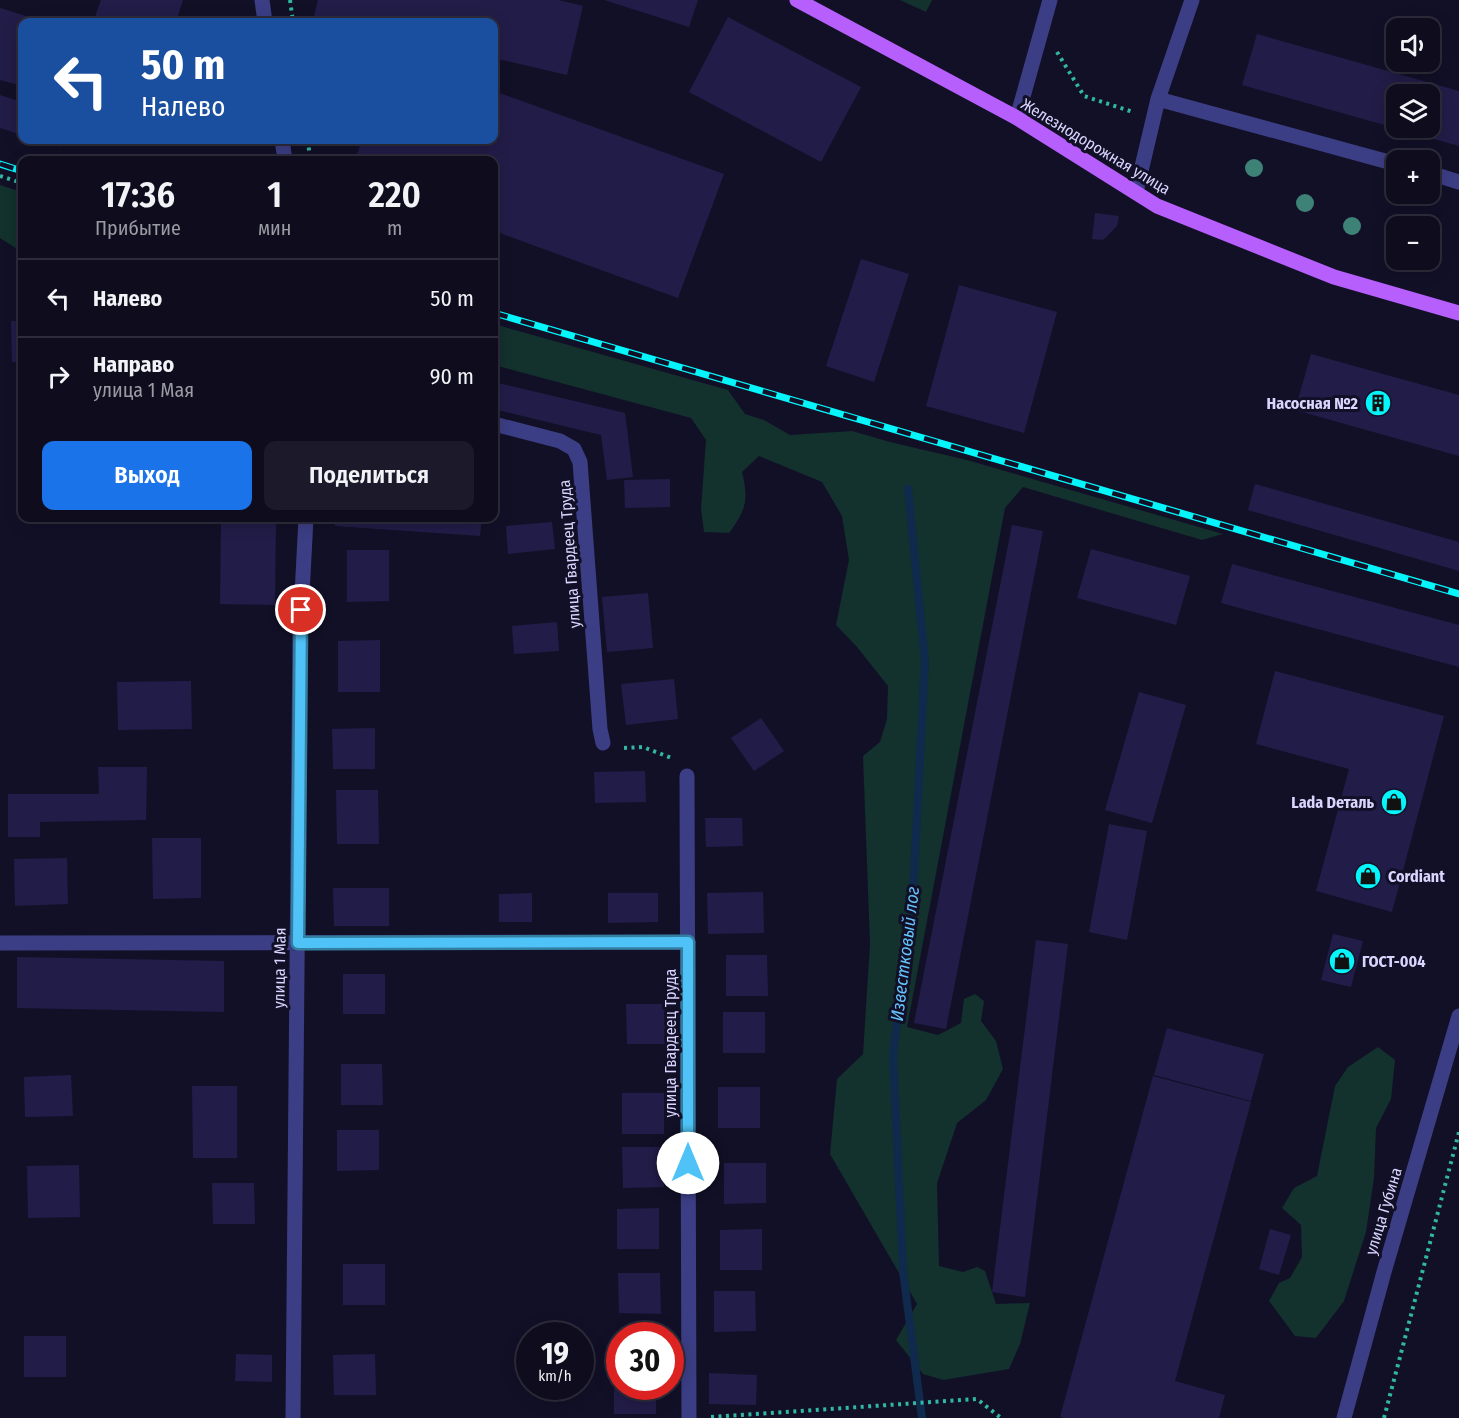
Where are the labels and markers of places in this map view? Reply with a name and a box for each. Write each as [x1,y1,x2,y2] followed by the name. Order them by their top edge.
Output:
[1363,388,1393,418] building icon: Насосная №2
[1267,394,1359,413] place label: Насосная №2
[275,584,326,635] pin
[1379,787,1409,817] shop icon: Lada Dеталь
[1291,793,1374,812] place label: Lada Dеталь
[1353,861,1383,891] shop icon: Cordiant
[1388,867,1445,886] place label: Cordiant
[1327,946,1357,976] shop icon: ГОСТ-004
[1362,952,1426,971] place label: ГОСТ-004

